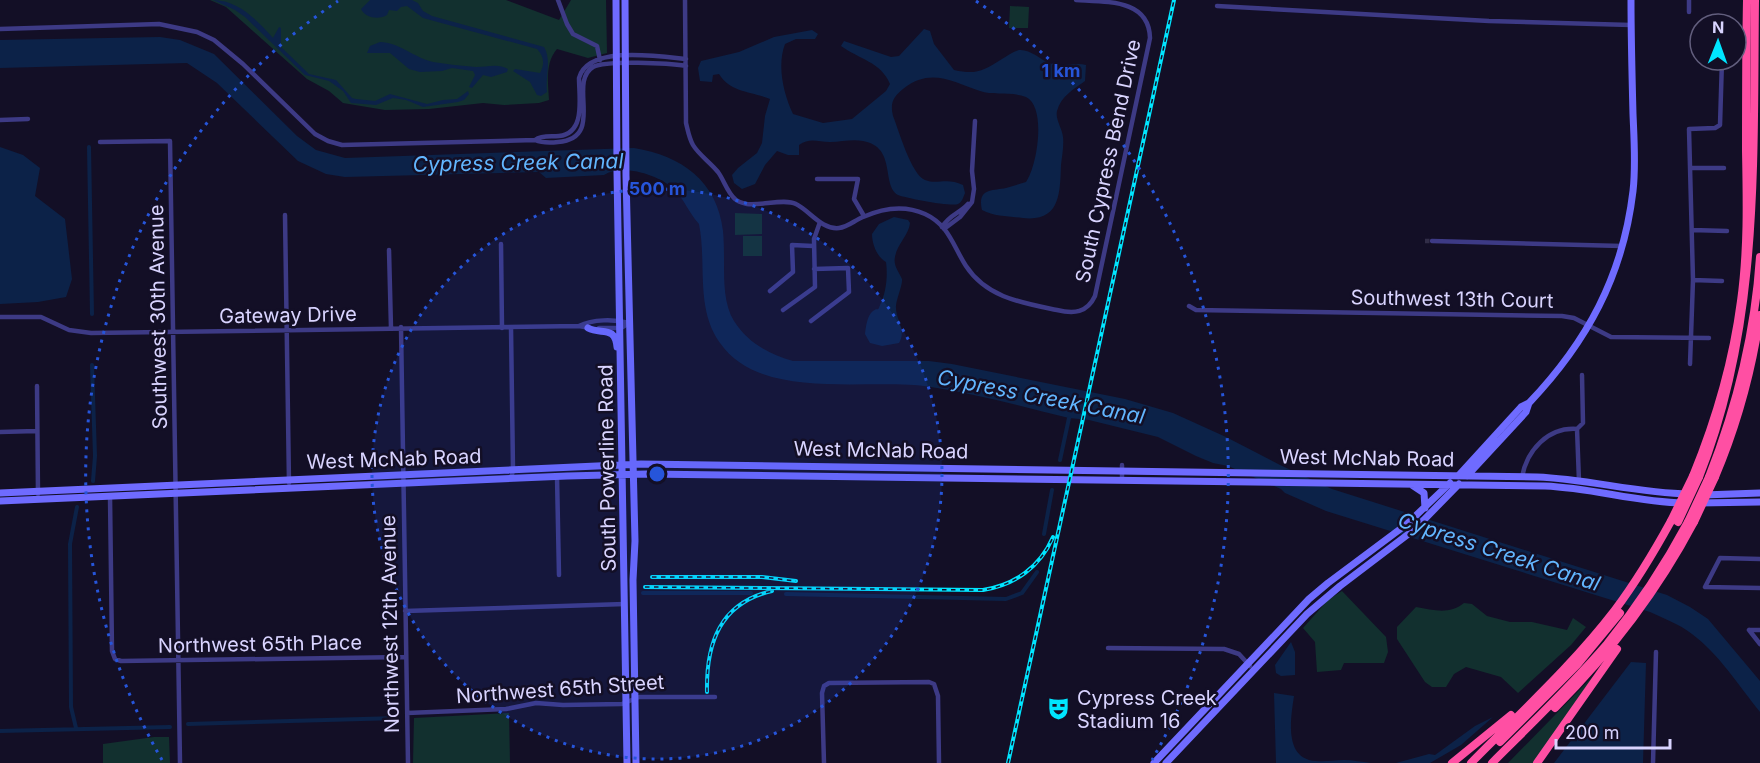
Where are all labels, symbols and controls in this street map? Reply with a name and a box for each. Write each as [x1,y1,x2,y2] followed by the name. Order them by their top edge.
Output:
[1688,12,1748,72] north arrow
[1712,17,1725,37] text: N
[1070,37,1146,285] street label: South Cypress Bend Drive
[1042,60,1080,81] text: 1 km
[412,148,625,177] water label: Cypress Creek Canal
[629,178,685,199] text: 500 m
[144,204,172,430] street label: Southwest 30th Avenue
[1350,285,1554,313] street label: Southwest 13th Court
[219,302,357,328] street label: Gateway Drive
[593,364,621,572] street label: South Powerline Road
[935,364,1148,429] water label: Cypress Creek Canal
[793,436,969,464] street label: West McNab Road
[306,444,482,474] street label: West McNab Road
[1279,444,1455,472] street label: West McNab Road
[647,464,667,484] centre of rings
[1395,507,1604,596] water label: Cypress Creek Canal
[376,515,404,733] street label: Northwest 12th Avenue
[158,630,362,658] street label: Northwest 65th Place
[455,670,665,708] street label: Northwest 65th Street
[1077,686,1217,733] place label: Cypress Creek Stadium 16
[1046,696,1072,722] theatre icon: Cypress Creek Stadium 16
[1556,712,1670,750] scale bar
[1565,722,1620,743] text: 200 m

